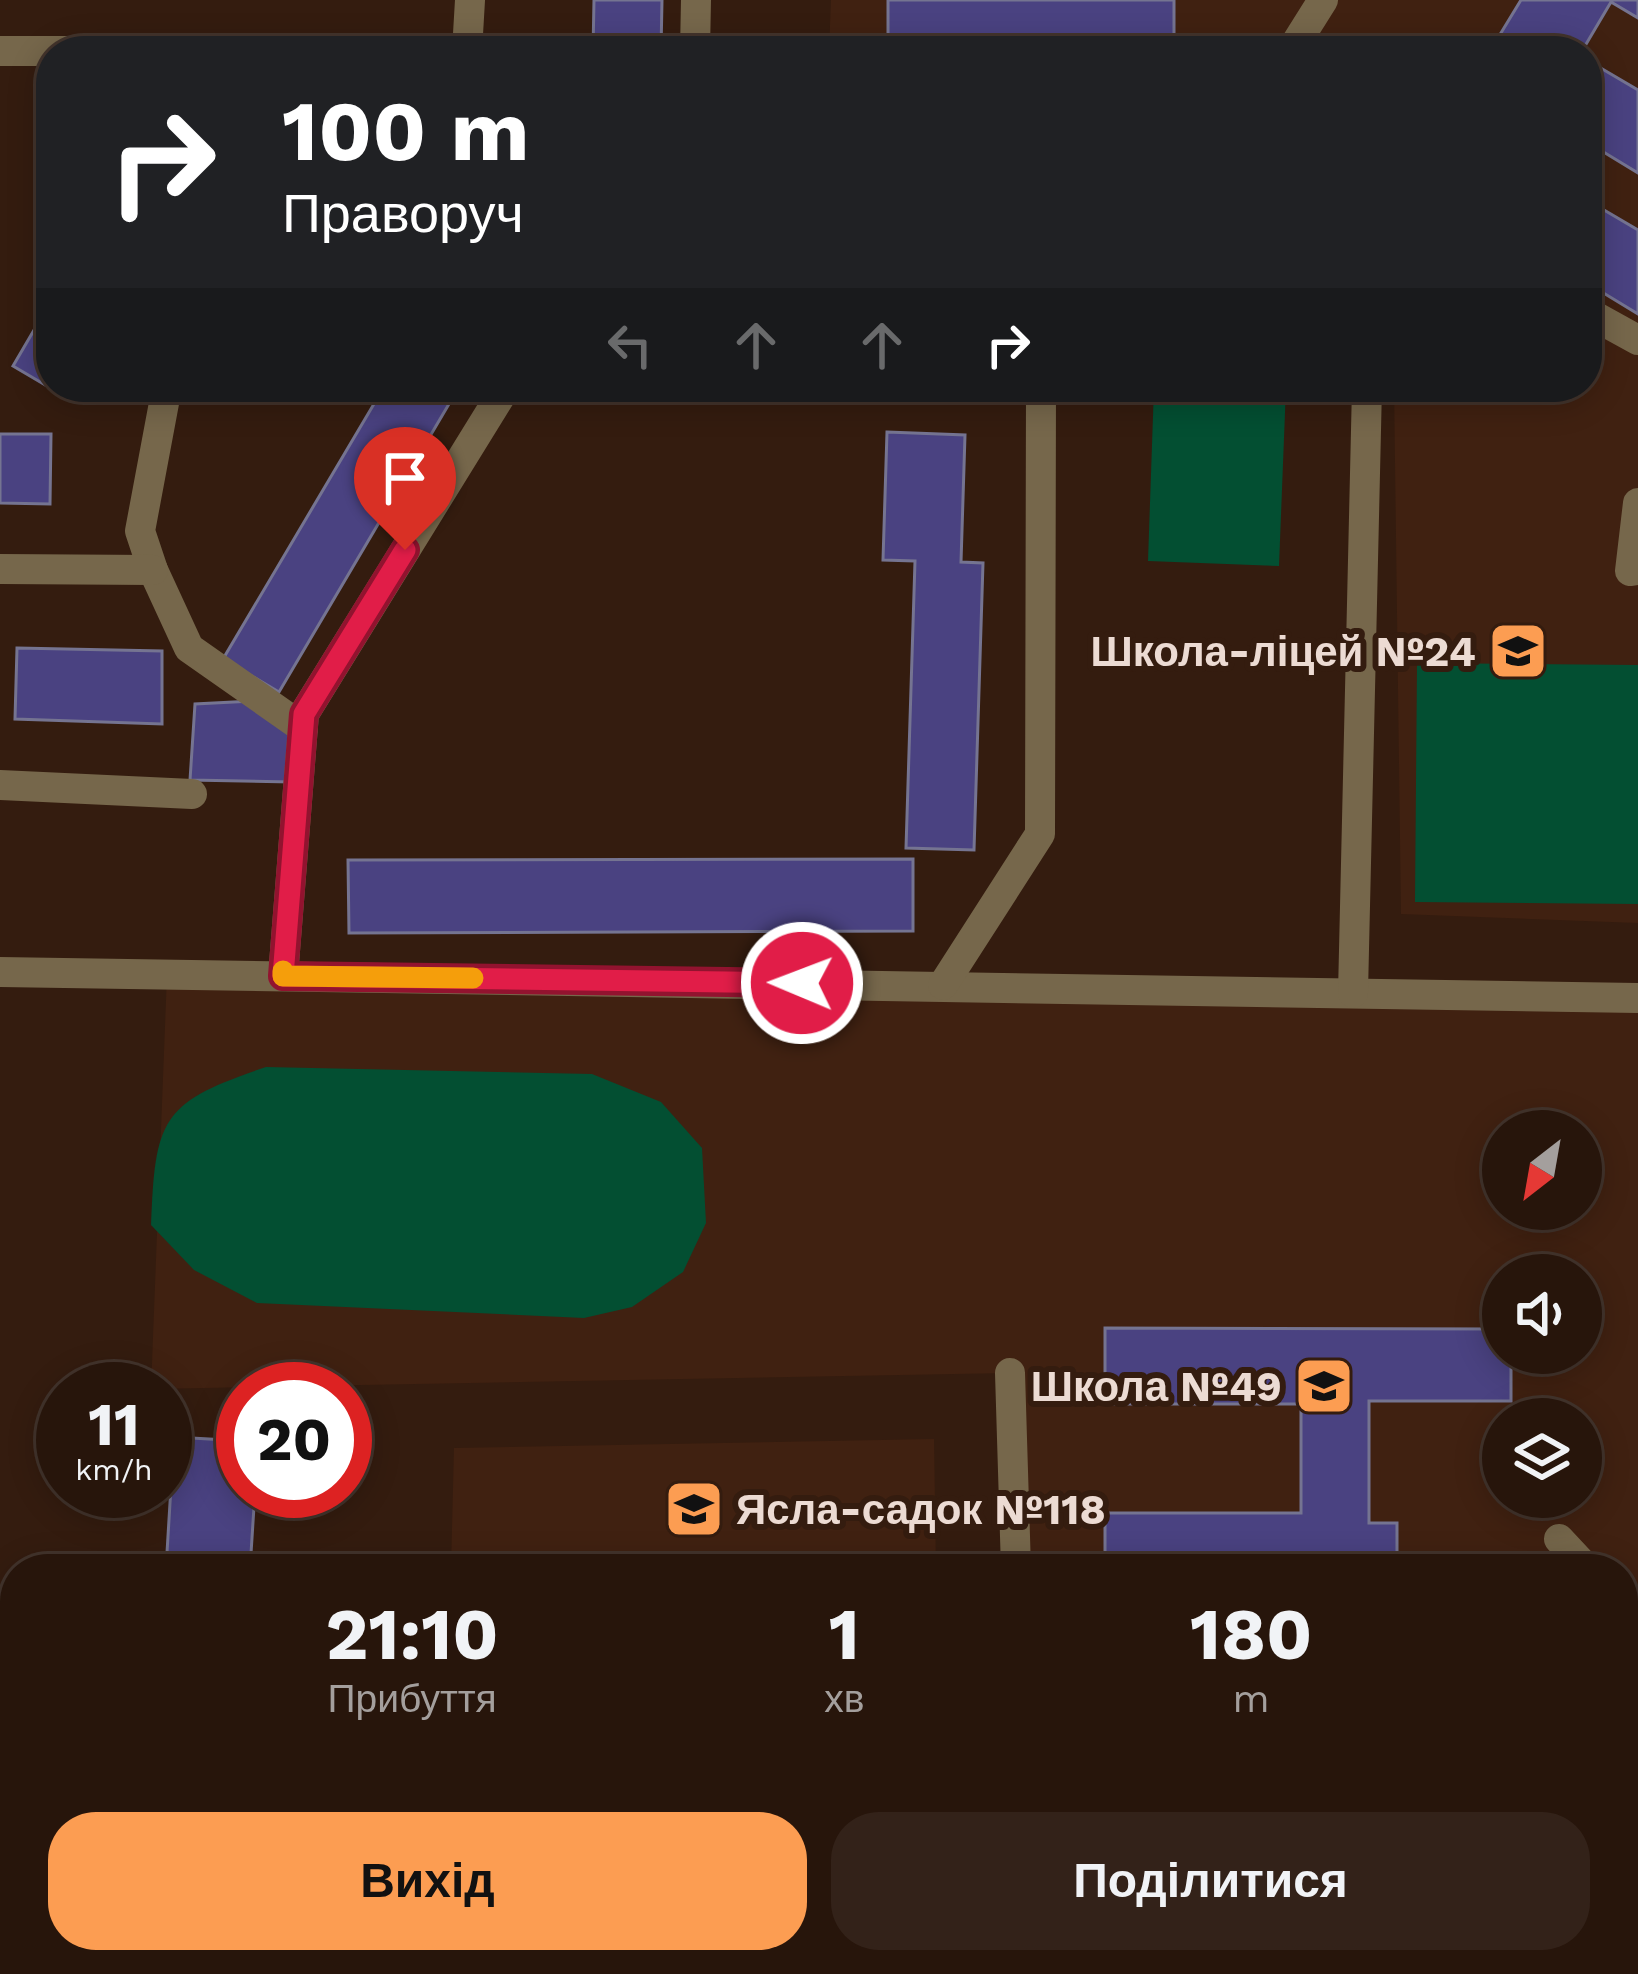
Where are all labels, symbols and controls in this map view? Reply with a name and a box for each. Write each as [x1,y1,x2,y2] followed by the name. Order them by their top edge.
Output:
[282,82,529,180] text: 100 m
[84,84,240,240] icon: right
[282,182,524,245] text: Праворуч
[597,312,663,378] icon: left
[723,312,789,378] icon: ahead
[849,312,915,378] icon: ahead
[975,312,1041,378] icon: right
[354,427,456,550] pin
[372,445,438,511] icon: arrive
[1487,620,1549,682] school or university icon: Школа-ліцей №24
[1091,627,1476,676] place label: Школа-ліцей №24
[739,920,865,1046] position arrow
[1482,1110,1602,1230] north arrow
[1482,1110,1602,1518] map controls
[1482,1254,1602,1374] button: sound
[1293,1355,1355,1417] school or university icon: Школа №49
[216,1362,372,1518] speed limit sign: 20
[1031,1362,1282,1411] place label: Школа №49
[88,1389,140,1460] text: 11
[1482,1398,1602,1518] button: layers
[75,1452,153,1487] text: km/h
[663,1478,725,1540] school or university icon: Ясла-садок №118
[736,1485,1106,1534] place label: Ясла-садок №118
[326,1592,499,1676] text: 21:10
[829,1592,860,1676] text: 1
[1190,1592,1312,1676] text: 180
[327,1676,497,1721] text: Прибуття
[824,1676,864,1721] text: хв
[1233,1676,1270,1721] text: m
[48,1812,807,1950] button: Вихід
[831,1812,1590,1950] button: Поділитися

